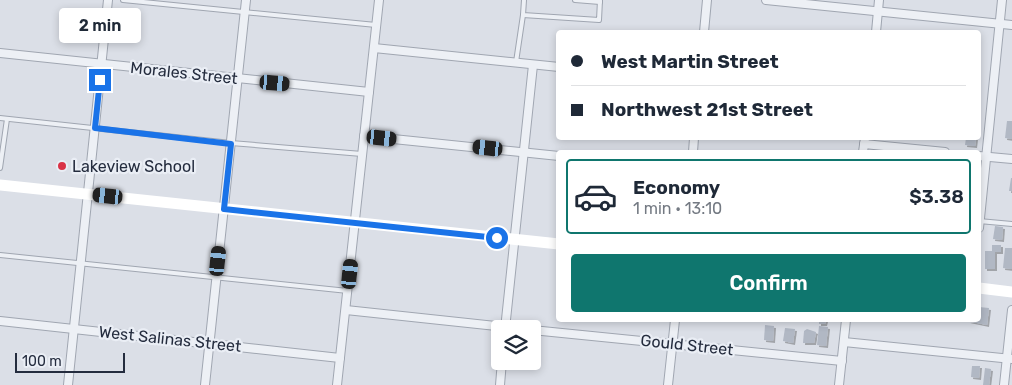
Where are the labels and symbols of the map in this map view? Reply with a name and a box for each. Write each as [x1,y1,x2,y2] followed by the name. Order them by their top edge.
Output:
[59,8,141,42] callout: 2 min
[129,58,239,88] street label: Morales Street
[89,69,111,91] route end
[259,74,290,92] car
[366,129,397,147] car
[472,139,503,157] car
[72,157,195,176] place label: Lakeview School
[56,160,68,172] marker: Lakeview School
[92,187,123,205] car
[486,227,508,249] route start
[208,245,227,277] car
[340,258,359,290] car
[98,322,242,356] street label: West Salinas Street
[640,331,734,359] street label: Gould Street
[15,350,125,373] scale bar

